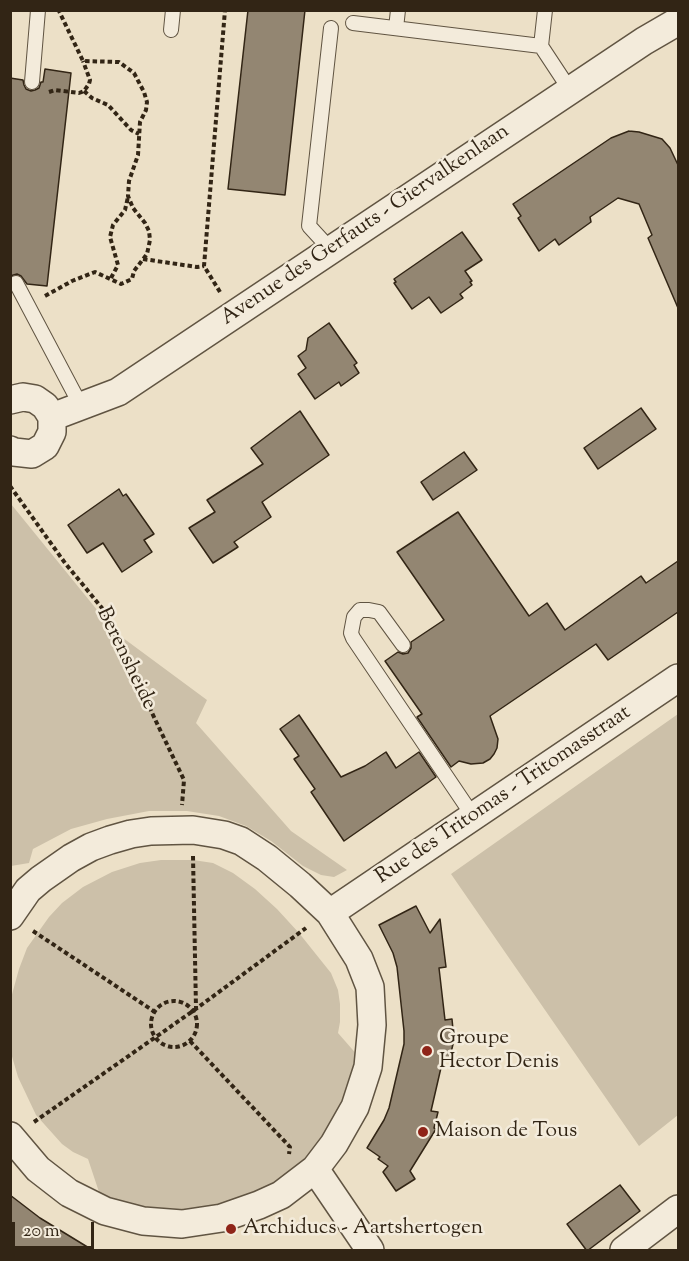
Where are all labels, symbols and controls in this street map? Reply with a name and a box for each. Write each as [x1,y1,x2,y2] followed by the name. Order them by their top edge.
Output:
[217,120,515,332] street label: Avenue des Gerfauts - Giervalkenlaan
[89,604,161,714] street label: Berensheide
[372,701,636,891] street label: Rue des Tritomas - Tritomasstraat
[439,1026,559,1076] place label: Groupe Hector Denis
[420,1044,434,1058] marker: Groupe Hector Denis
[435,1119,577,1145] place label: Maison de Tous
[416,1125,430,1139] marker: Maison de Tous
[15,1210,98,1248] scale bar
[243,1216,483,1242] place label: Archiducs - Aartshertogen
[23,1219,60,1245] text: 20 m
[224,1222,238,1236] marker: Archiducs - Aartshertogen

